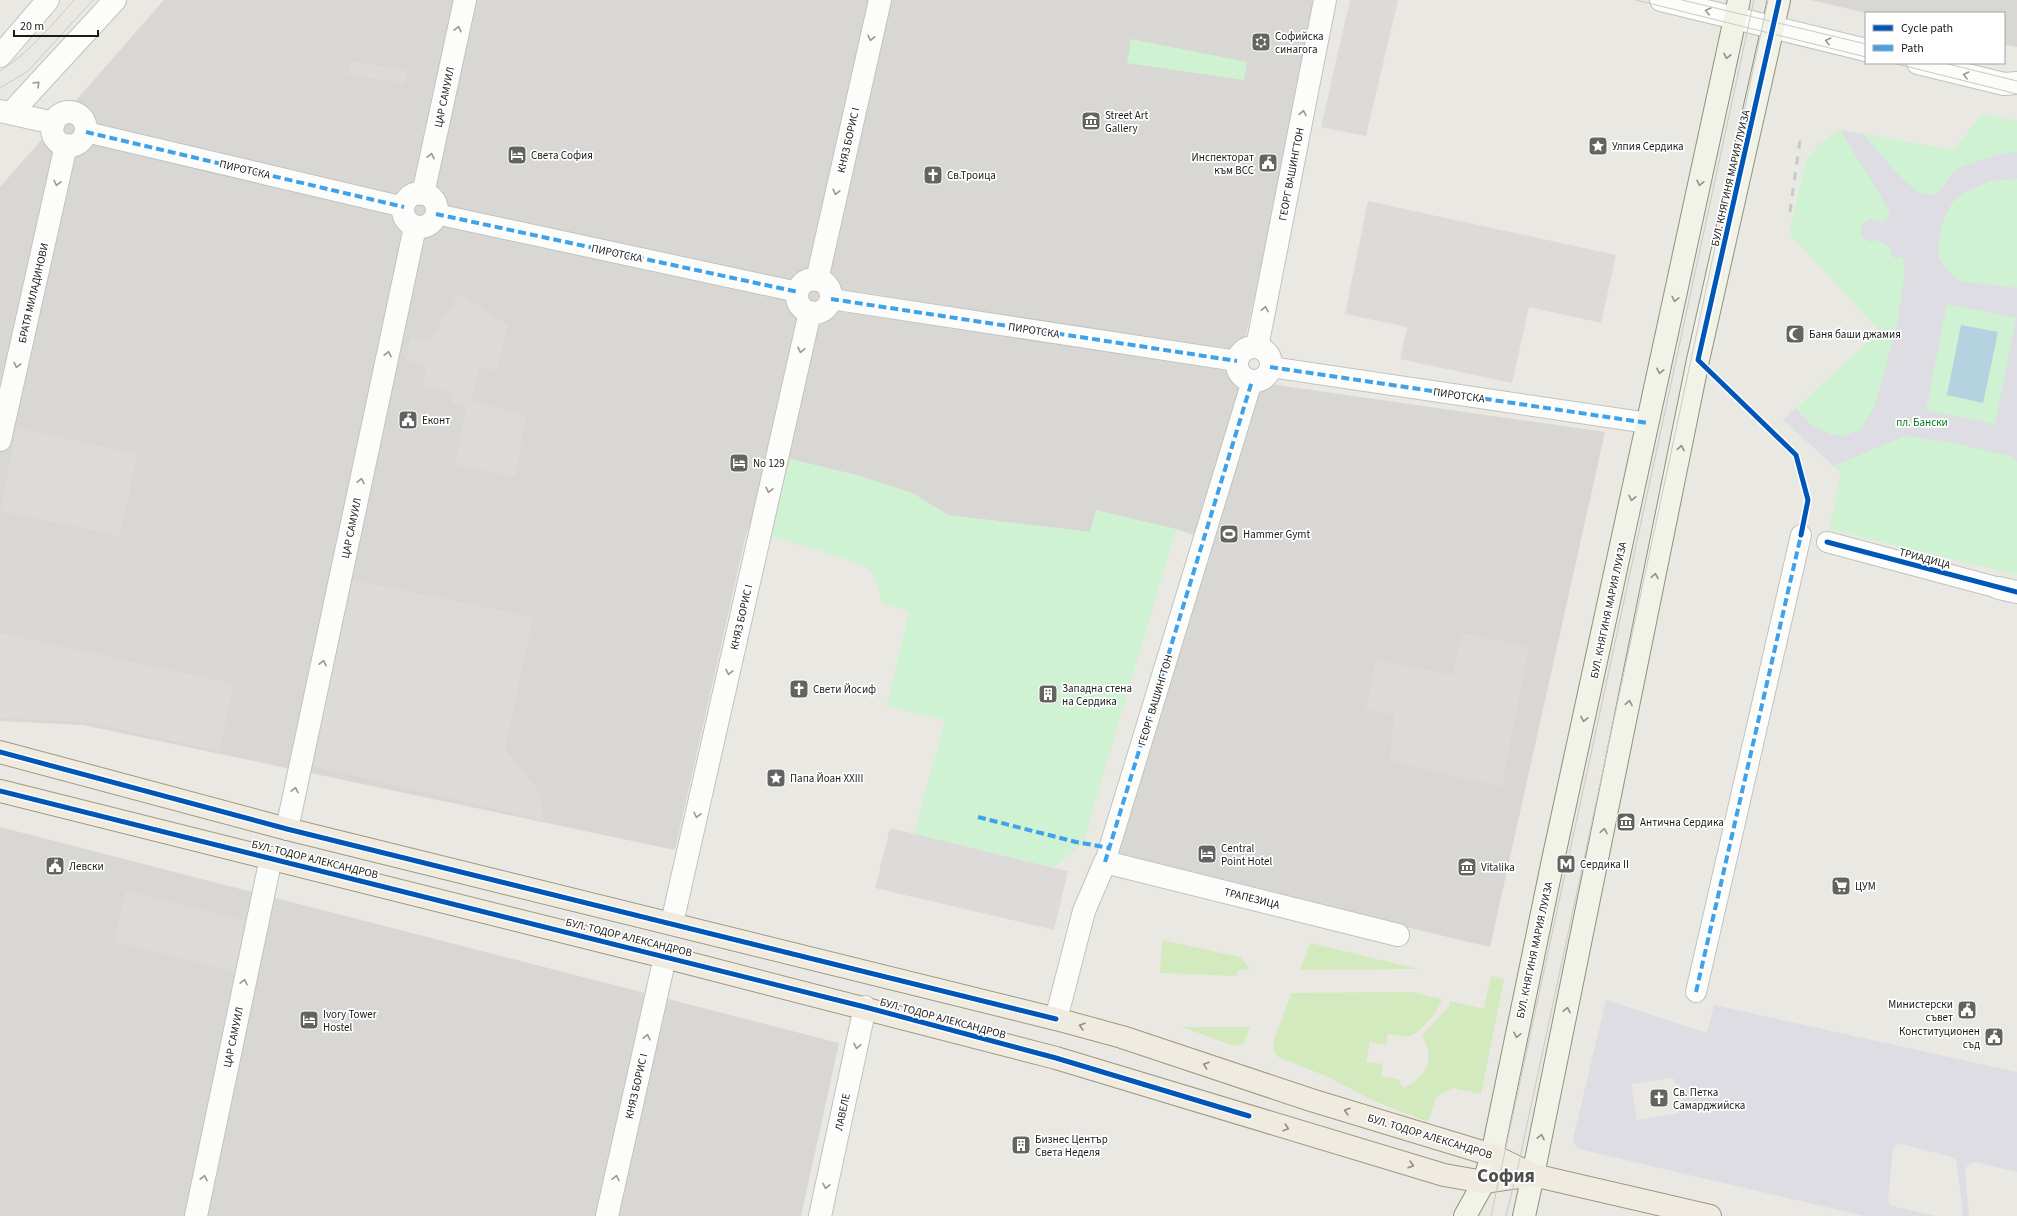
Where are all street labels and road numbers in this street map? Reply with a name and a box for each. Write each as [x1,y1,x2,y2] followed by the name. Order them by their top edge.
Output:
[431,65,458,129] street label: ЦАР САМУИЛ
[834,106,863,174] street label: КНЯЗ БОРИС I
[1707,108,1753,248] street label: БУЛ. КНЯГИНЯ МАРИЯ ЛУИЗА
[1275,126,1308,222] street label: ГЕОРГ ВАШИНГТОН
[218,156,272,183] street label: ПИРОТСКА
[590,241,644,266] street label: ПИРОТСКА
[15,242,52,345] street label: БРАТЯ МИЛАДИНОВИ
[1007,319,1061,342] street label: ПИРОТСКА
[1432,384,1486,407] street label: ПИРОТСКА
[338,496,365,560] street label: ЦАР САМУИЛ
[1587,540,1630,680] street label: БУЛ. КНЯГИНЯ МАРИЯ ЛУИЗА
[1897,544,1952,573] street label: ТРИАДИЦА
[727,583,756,651] street label: КНЯЗ БОРИС I
[1134,653,1176,748] street label: ГЕОРГ ВАШИНГТОН
[250,836,380,883] street label: БУЛ. ТОДОР АЛЕКСАНДРОВ
[1513,880,1556,1020] street label: БУЛ. КНЯГИНЯ МАРИЯ ЛУИЗА
[1223,884,1281,913] street label: ТРАПЕЗИЦА
[564,914,694,961] street label: БУЛ. ТОДОР АЛЕКСАНДРОВ
[878,994,1008,1043] street label: БУЛ. ТОДОР АЛЕКСАНДРОВ
[220,1005,247,1069] street label: ЦАР САМУИЛ
[622,1052,651,1120] street label: КНЯЗ БОРИС I
[831,1092,854,1132] street label: ЛАВЕЛЕ
[1366,1110,1495,1163] street label: БУЛ. ТОДОР АЛЕКСАНДРОВ

